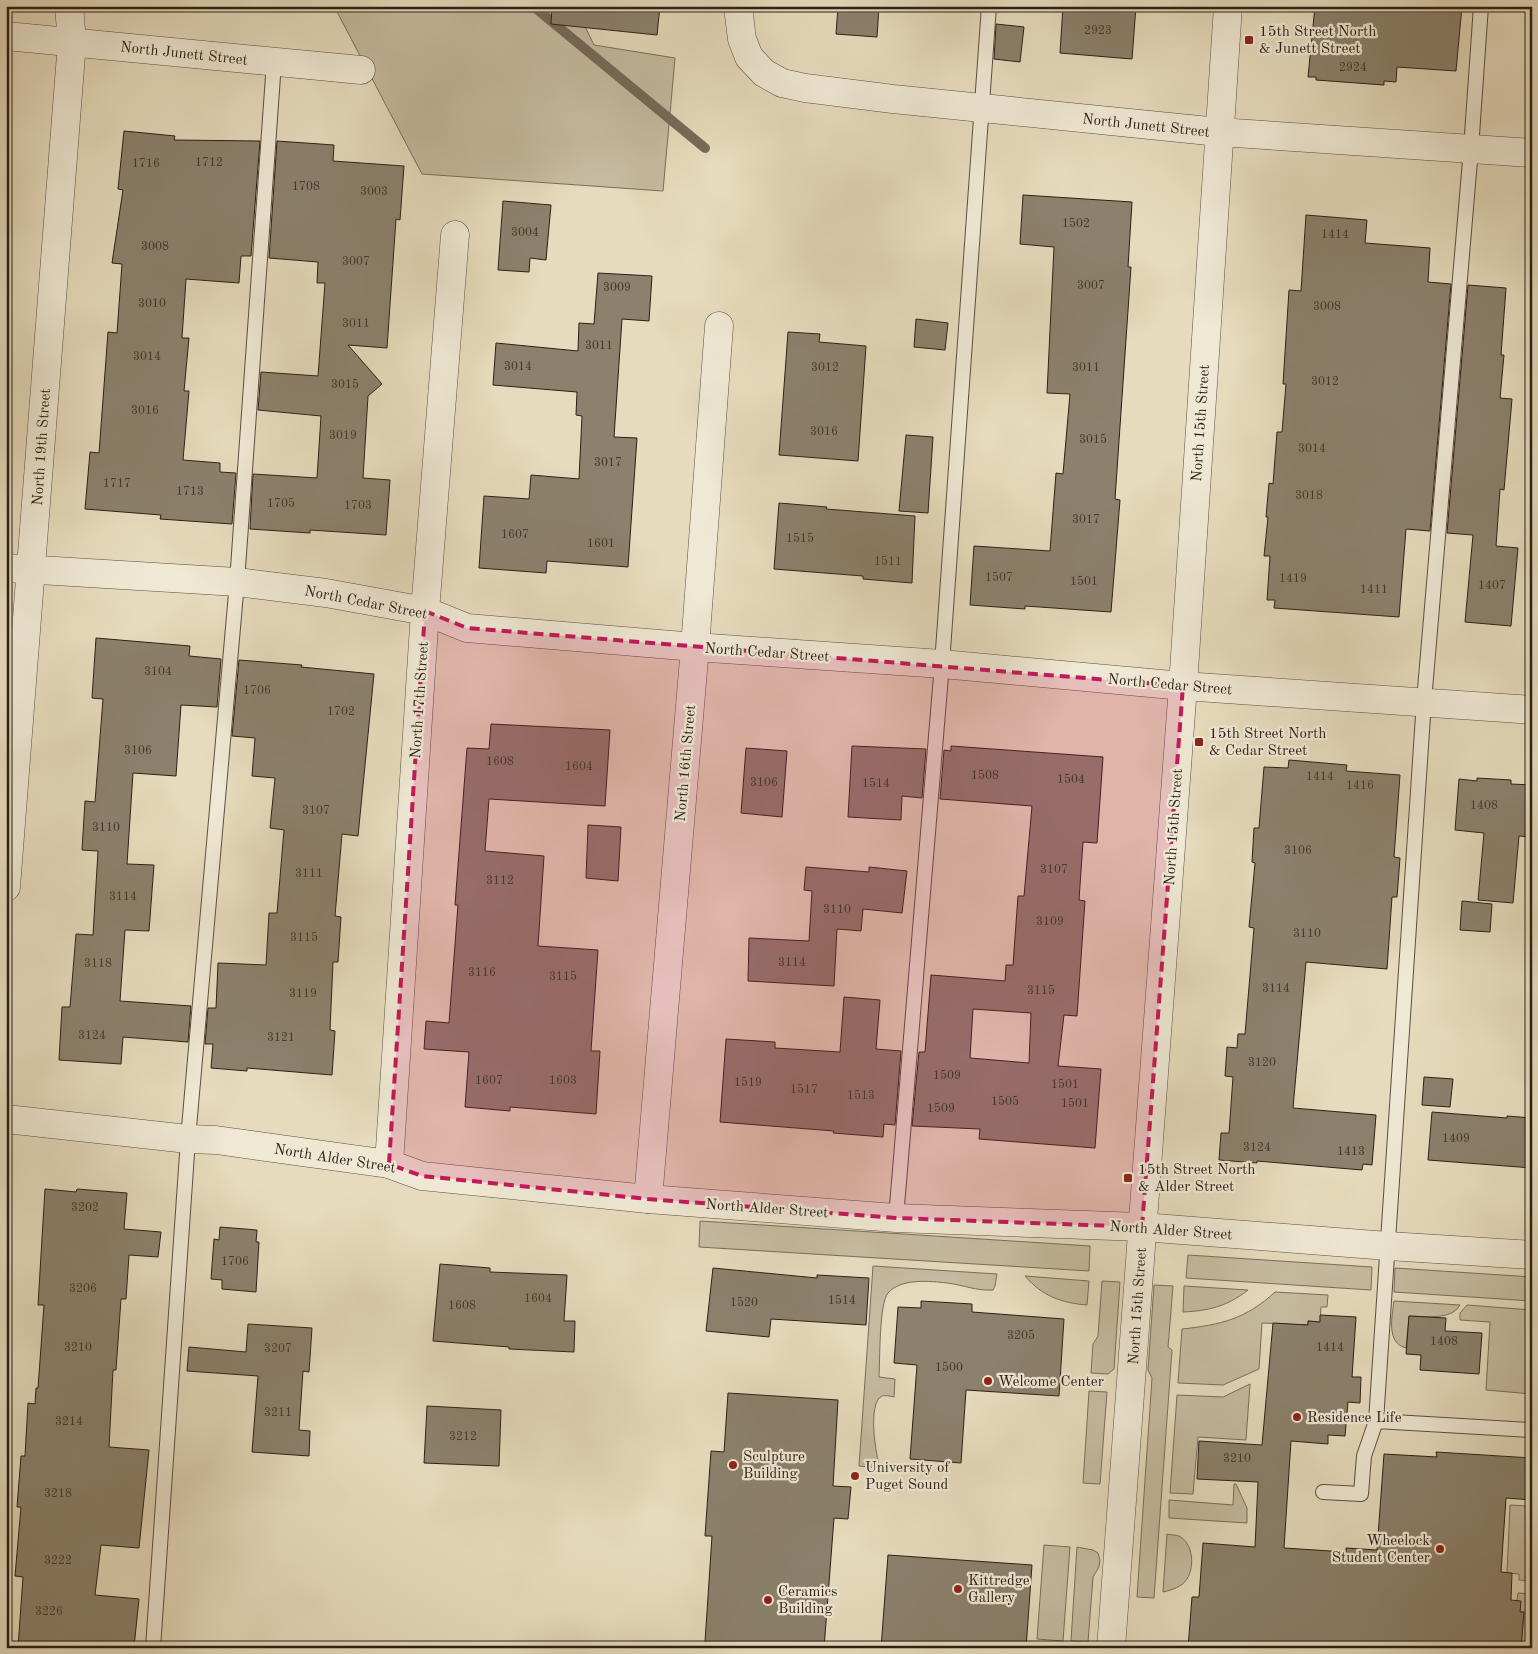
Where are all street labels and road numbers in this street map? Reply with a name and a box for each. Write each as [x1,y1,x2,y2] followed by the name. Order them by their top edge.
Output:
[119,40,248,69] street label: North Junett Street
[1081,112,1210,141] street label: North Junett Street
[1190,364,1213,482] street label: North 15th Street
[31,388,54,506] street label: North 19th Street
[303,584,429,623] street label: North Cedar Street
[409,641,432,759] street label: North 17th Street
[704,642,830,665] street label: North Cedar Street
[1107,673,1233,698] street label: North Cedar Street
[674,704,699,822] street label: North 16th Street
[1163,768,1186,886] street label: North 15th Street
[273,1142,397,1177] street label: North Alder Street
[705,1198,829,1221] street label: North Alder Street
[1109,1220,1233,1243] street label: North Alder Street
[1127,1247,1150,1365] street label: North 15th Street

